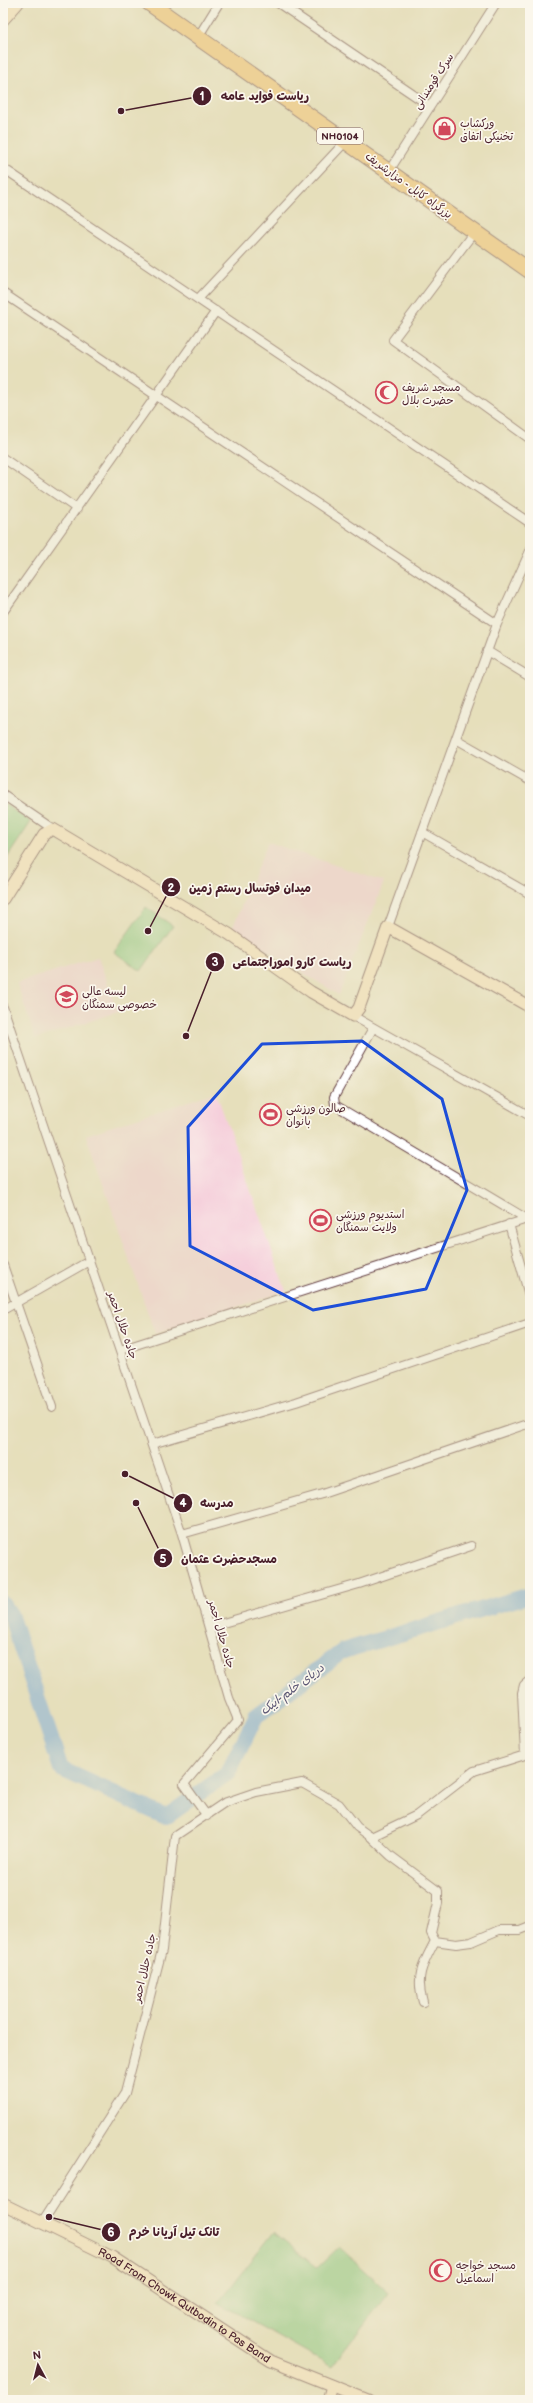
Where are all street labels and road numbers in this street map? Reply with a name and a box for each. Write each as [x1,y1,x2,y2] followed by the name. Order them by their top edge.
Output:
[411,51,457,112] street label: سرک قومندانی
[317,128,363,144] road number: NH0104
[362,150,455,222] street label: بزرگراه کابل - مزارشریف
[105,1289,140,1361] street label: جاده حلال احمر
[205,1597,238,1670] street label: جاده حلال احمر
[130,1932,159,2005] street label: جاده حلال احمر
[96,2245,273,2366] street label: Road From Chowk Qutbodin to Pas Band

